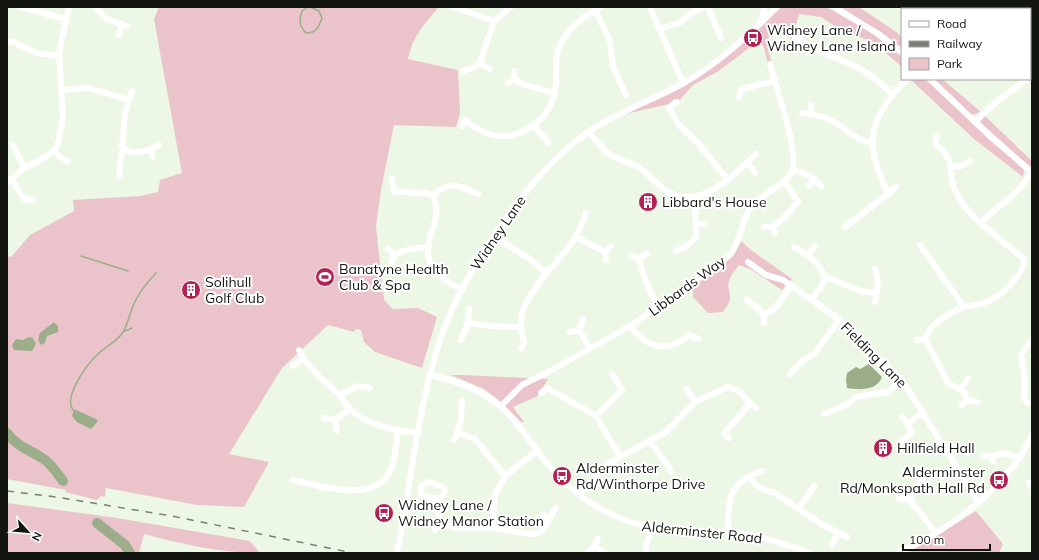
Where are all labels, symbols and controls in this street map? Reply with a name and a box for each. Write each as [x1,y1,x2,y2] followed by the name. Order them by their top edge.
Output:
[901,8,1031,80] legend
[937,16,966,31] text: Road
[767,21,896,55] place label: Widney Lane / Widney Lane Island
[742,27,764,49] bus stop icon: Widney Lane / Widney Lane Island
[937,36,983,51] text: Railway
[937,56,963,71] text: Park
[637,191,659,213] building icon: Libbard's House
[467,192,529,274] street label: Widney Lane
[662,193,767,211] place label: Libbard's House
[645,252,729,320] street label: Libbards Way
[339,260,449,294] place label: Banatyne Health Club & Spa
[314,266,336,288] sports icon: Banatyne Health Club & Spa
[205,273,264,307] place label: Solihull Golf Club
[180,279,202,301] building icon: Solihull Golf Club
[837,318,911,392] street label: Fielding Lane
[872,437,894,459] building icon: Hillfield Hall
[897,439,975,457] place label: Hillfield Hall
[576,459,705,493] place label: Alderminster Rd/Winthorpe Drive
[840,463,986,497] place label: Alderminster Rd/Monkspath Hall Rd
[551,465,573,487] bus stop icon: Alderminster Rd/Winthorpe Drive
[988,469,1010,491] bus stop icon: Alderminster Rd/Monkspath Hall Rd
[398,496,544,530] place label: Widney Lane / Widney Manor Station
[373,502,395,524] bus stop icon: Widney Lane / Widney Manor Station
[8,512,48,552] north arrow
[641,517,763,547] street label: Alderminster Road
[903,526,990,552] scale bar
[29,530,45,543] text: N
[909,532,944,547] text: 100 m

